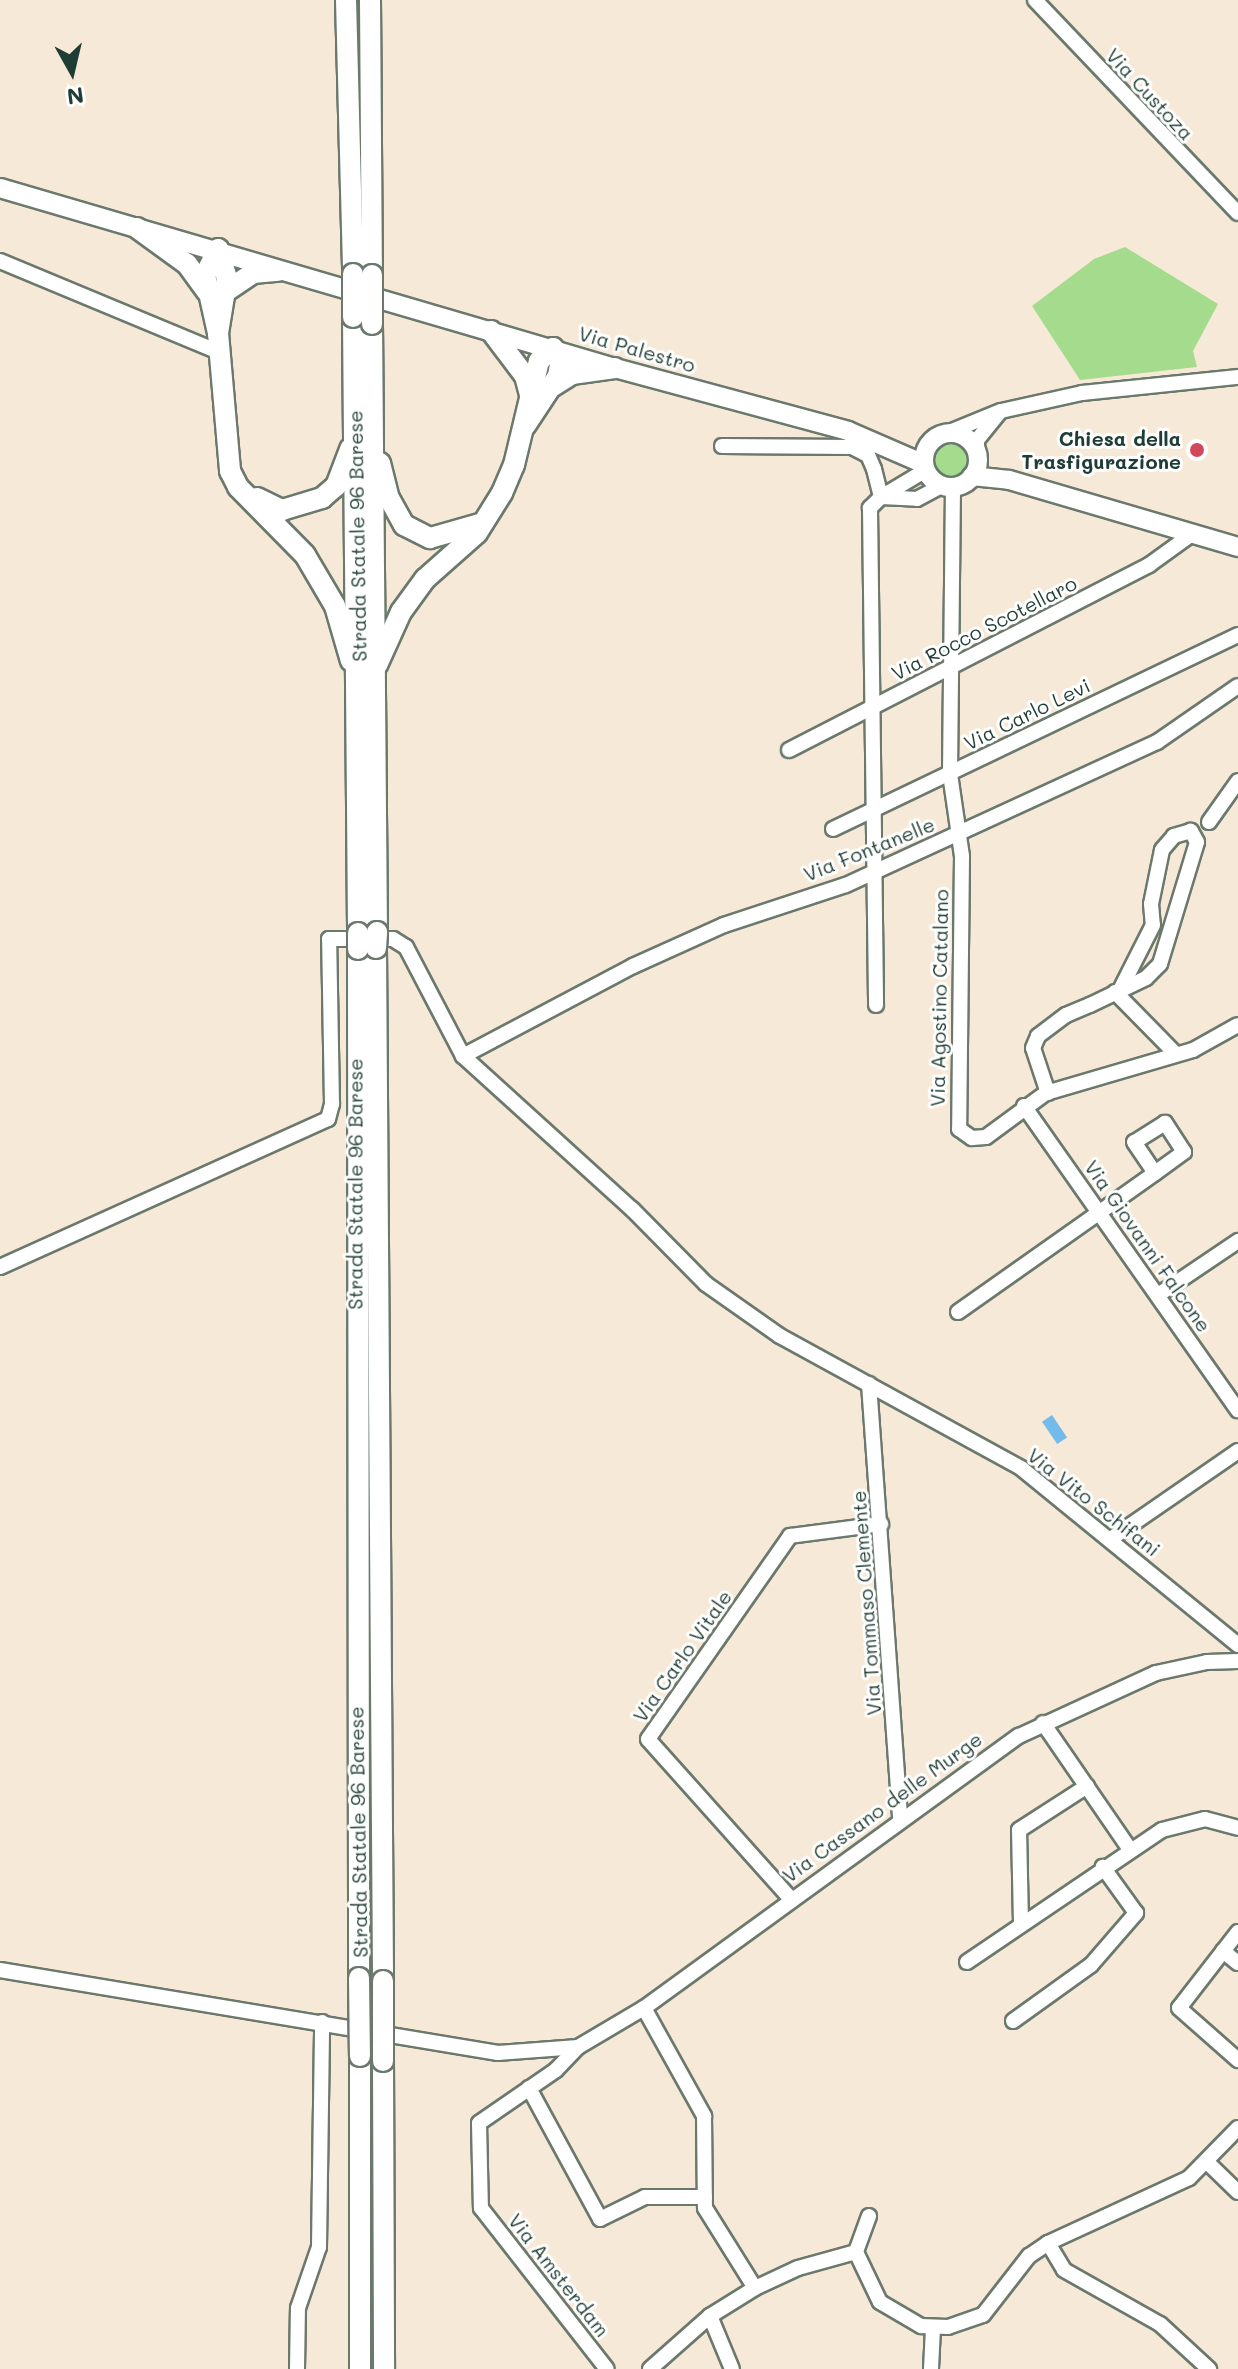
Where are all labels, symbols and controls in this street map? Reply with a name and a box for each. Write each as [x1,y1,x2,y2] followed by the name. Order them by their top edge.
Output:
[32,32,112,112] north arrow
[1101,43,1199,145] street label: Via Custoza
[65,81,86,112] text: N
[576,321,698,377] street label: Via Palestro
[343,410,371,662] street label: Strada Statale 96 Barese
[1021,426,1181,473] place label: Chiesa della Trasfigurazione
[1188,441,1206,459] marker: Chiesa della Trasfigurazione
[887,571,1081,685] street label: Via Rocco Scotellaro
[960,673,1094,755] street label: Via Carlo Levi
[800,812,938,886] street label: Via Fontanelle
[925,889,953,1107] street label: Via Agostino Catalano
[343,1058,367,1310] street label: Strada Statale 96 Barese
[1080,1156,1216,1336] street label: Via Giovanni Falcone
[1023,1443,1165,1561] street label: Via Vito Schifani
[846,1490,886,1716] street label: Via Tommaso Clemente
[628,1585,736,1727] street label: Via Carlo Vitale
[344,1706,372,1958] street label: Strada Statale 96 Barese
[778,1727,986,1887] street label: Via Cassano delle Murge
[503,2209,615,2341] street label: Via Amsterdam

